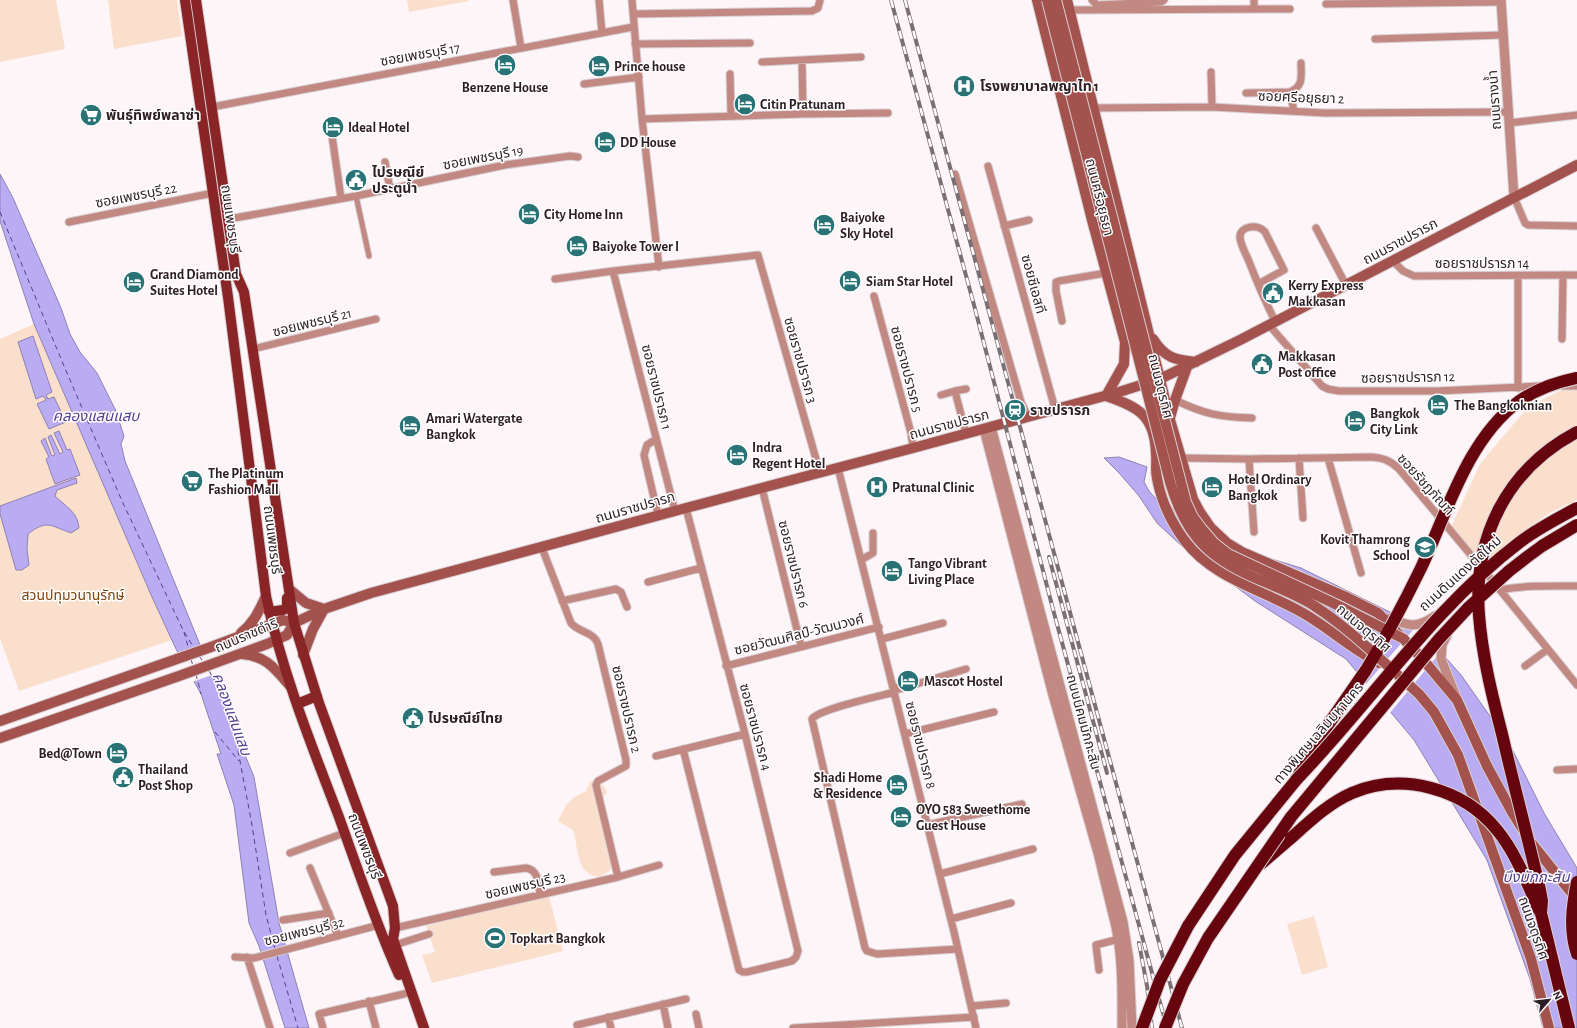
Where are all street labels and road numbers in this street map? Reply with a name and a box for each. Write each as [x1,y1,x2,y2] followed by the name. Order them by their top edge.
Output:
[379,40,461,70] street label: ซอยเพชรบุรี 17
[1482,70,1504,131] street label: ถนนรางน้ำ
[1258,88,1344,108] street label: ซอยศรีอยุธยา 2
[442,142,525,174] street label: ซอยเพชรบุรี 19
[1082,157,1116,238] street label: ถนนศรีอยุธยา
[94,180,178,212] street label: ซอยเพชรบุรี 22
[217,184,243,255] street label: ถนนเพชรบุรี
[1361,216,1440,267] street label: ถนนราชปรารภ
[1018,253,1049,315] street label: ซอยซีเอสที
[1435,257,1529,271] street label: ซอยราชปรารภ 14
[271,305,353,341] street label: ซอยเพชรบุรี 21
[781,316,819,405] street label: ซอยราชปรารภ 3
[888,325,924,414] street label: ซอยราชปรารภ 5
[639,343,673,432] street label: ซอยราชปรารภ 1
[1144,352,1175,420] street label: ถนนจตุรทิศ
[1361,370,1455,386] street label: ซอยราชปรารภ 12
[908,408,991,442] street label: ถนนราชปรารภ
[1394,451,1457,518] street label: ซอยรัชฎภัณฑ์
[594,490,677,526] street label: ถนนราชปรารภ
[260,505,284,576] street label: ถนนเพชรบุรี
[775,519,811,609] street label: ซอยราชปรารภ 6
[1416,532,1504,614] street label: ถนนดินแดงตัดใหม่
[1333,602,1393,656] street label: ถนนจตุรทิศ
[733,611,866,658] street label: ซอยวัฒนศิลป์-วัฒนวงศ์
[212,615,280,655] street label: ถนนราชดำริ
[609,664,643,754] street label: ซอยราชปรารภ 2
[1064,673,1103,771] street label: ถนนนิคมมักกะสัน
[1271,680,1366,787] street label: ทางพิเศษเฉลิมมหานคร
[737,682,773,773] street label: ซอยราชปรารภ 4
[902,700,938,790] street label: ซอยราชปรารภ 8
[344,811,384,882] street label: ถนนเพชรบุรี
[483,869,567,903] street label: ซอยเพชรบุรี 23
[1515,895,1550,962] street label: ถนนจตุรทิศ
[263,914,346,950] street label: ซอยเพชรบุรี 32

